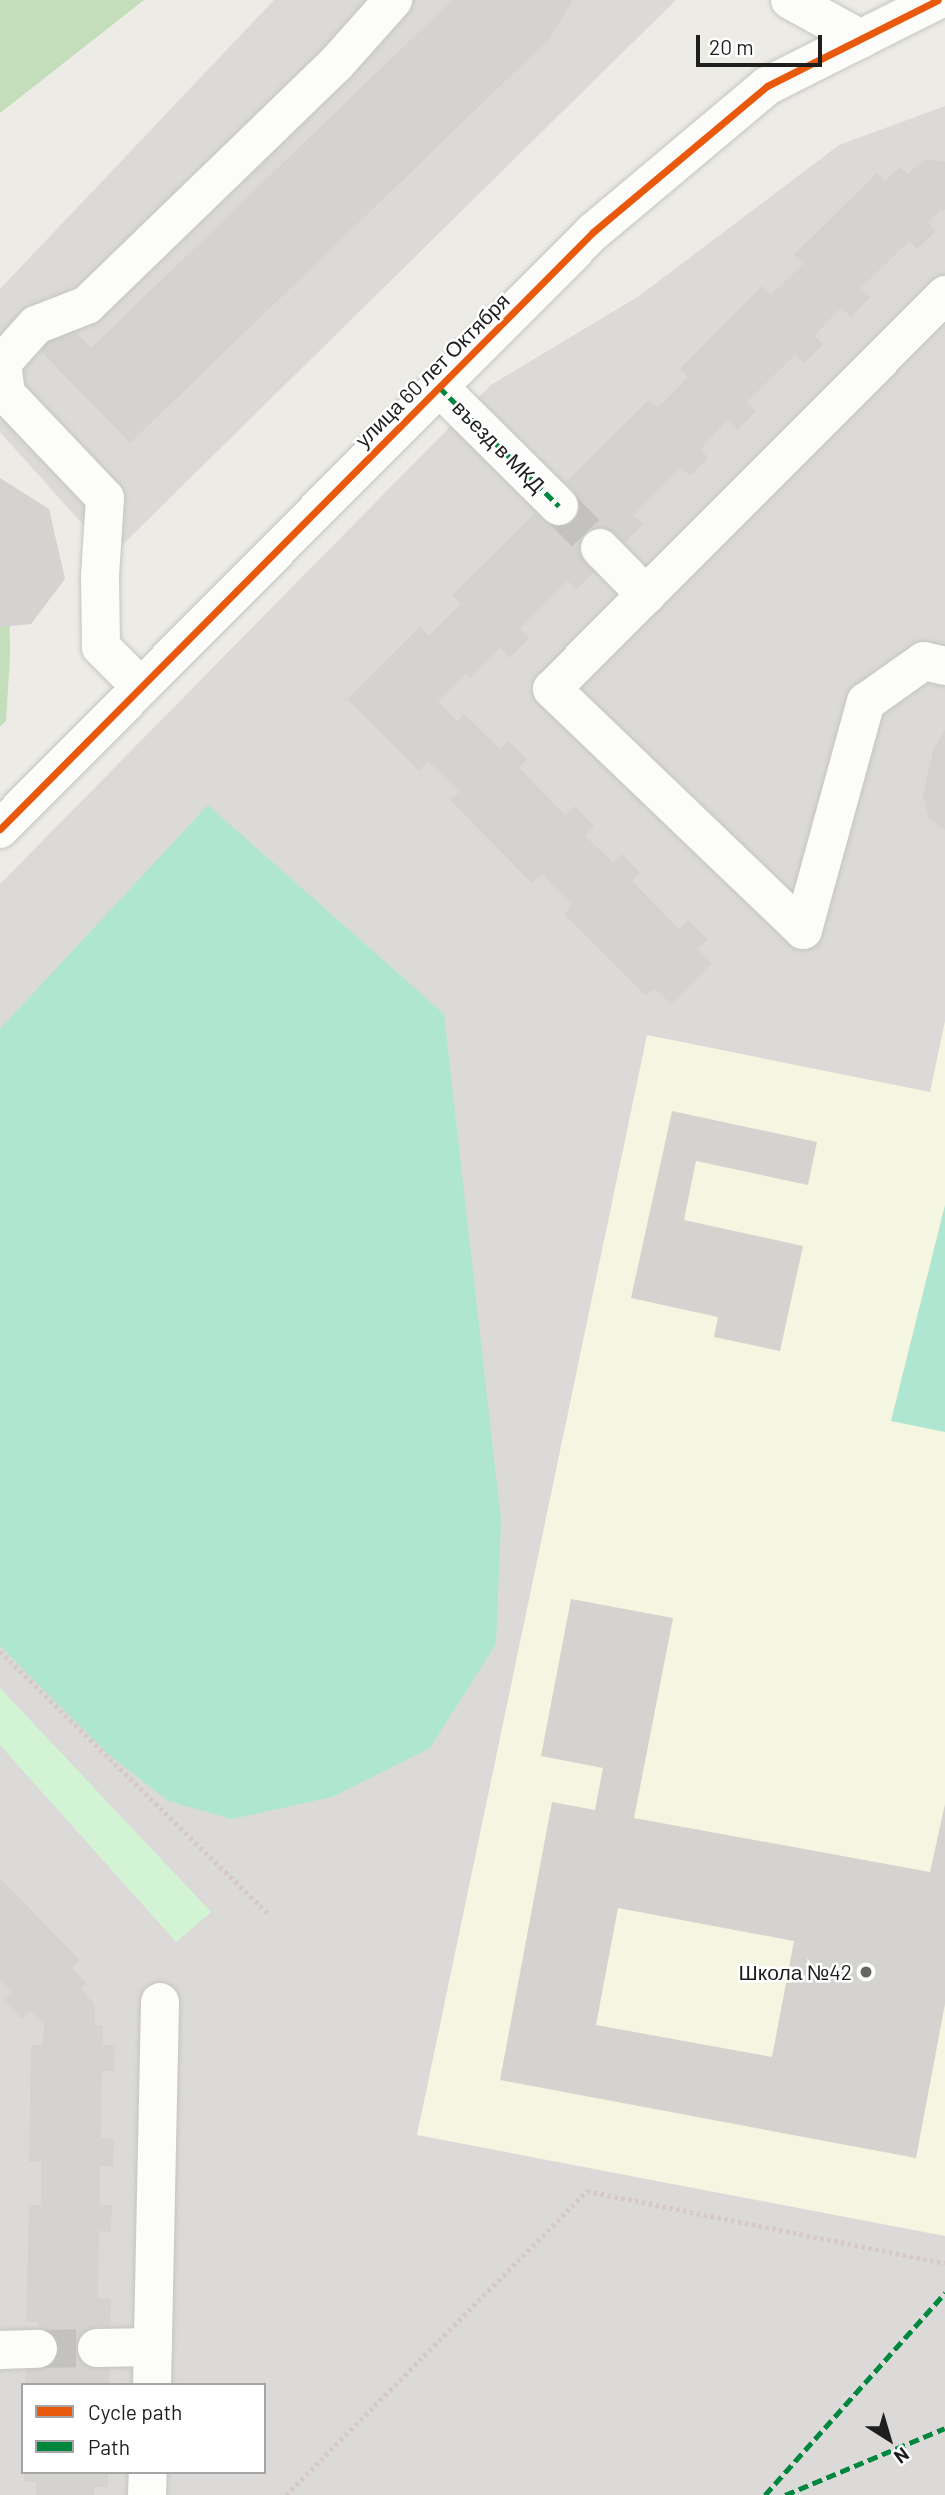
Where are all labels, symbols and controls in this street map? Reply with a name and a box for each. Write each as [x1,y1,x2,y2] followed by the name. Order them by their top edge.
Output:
[700,21,826,65] scale bar
[709,34,754,59] text: 20 m
[350,288,514,452] street label: улица 60 лет Октября
[448,395,550,497] street label: въезд в МКД
[739,1959,852,1985] place label: Школа №42
[858,1964,874,1980] marker: Школа №42
[21,2383,266,2474] legend
[88,2399,182,2424] text: Cycle path
[854,2404,924,2474] north arrow
[88,2434,130,2459] text: Path
[890,2443,914,2469] text: N

